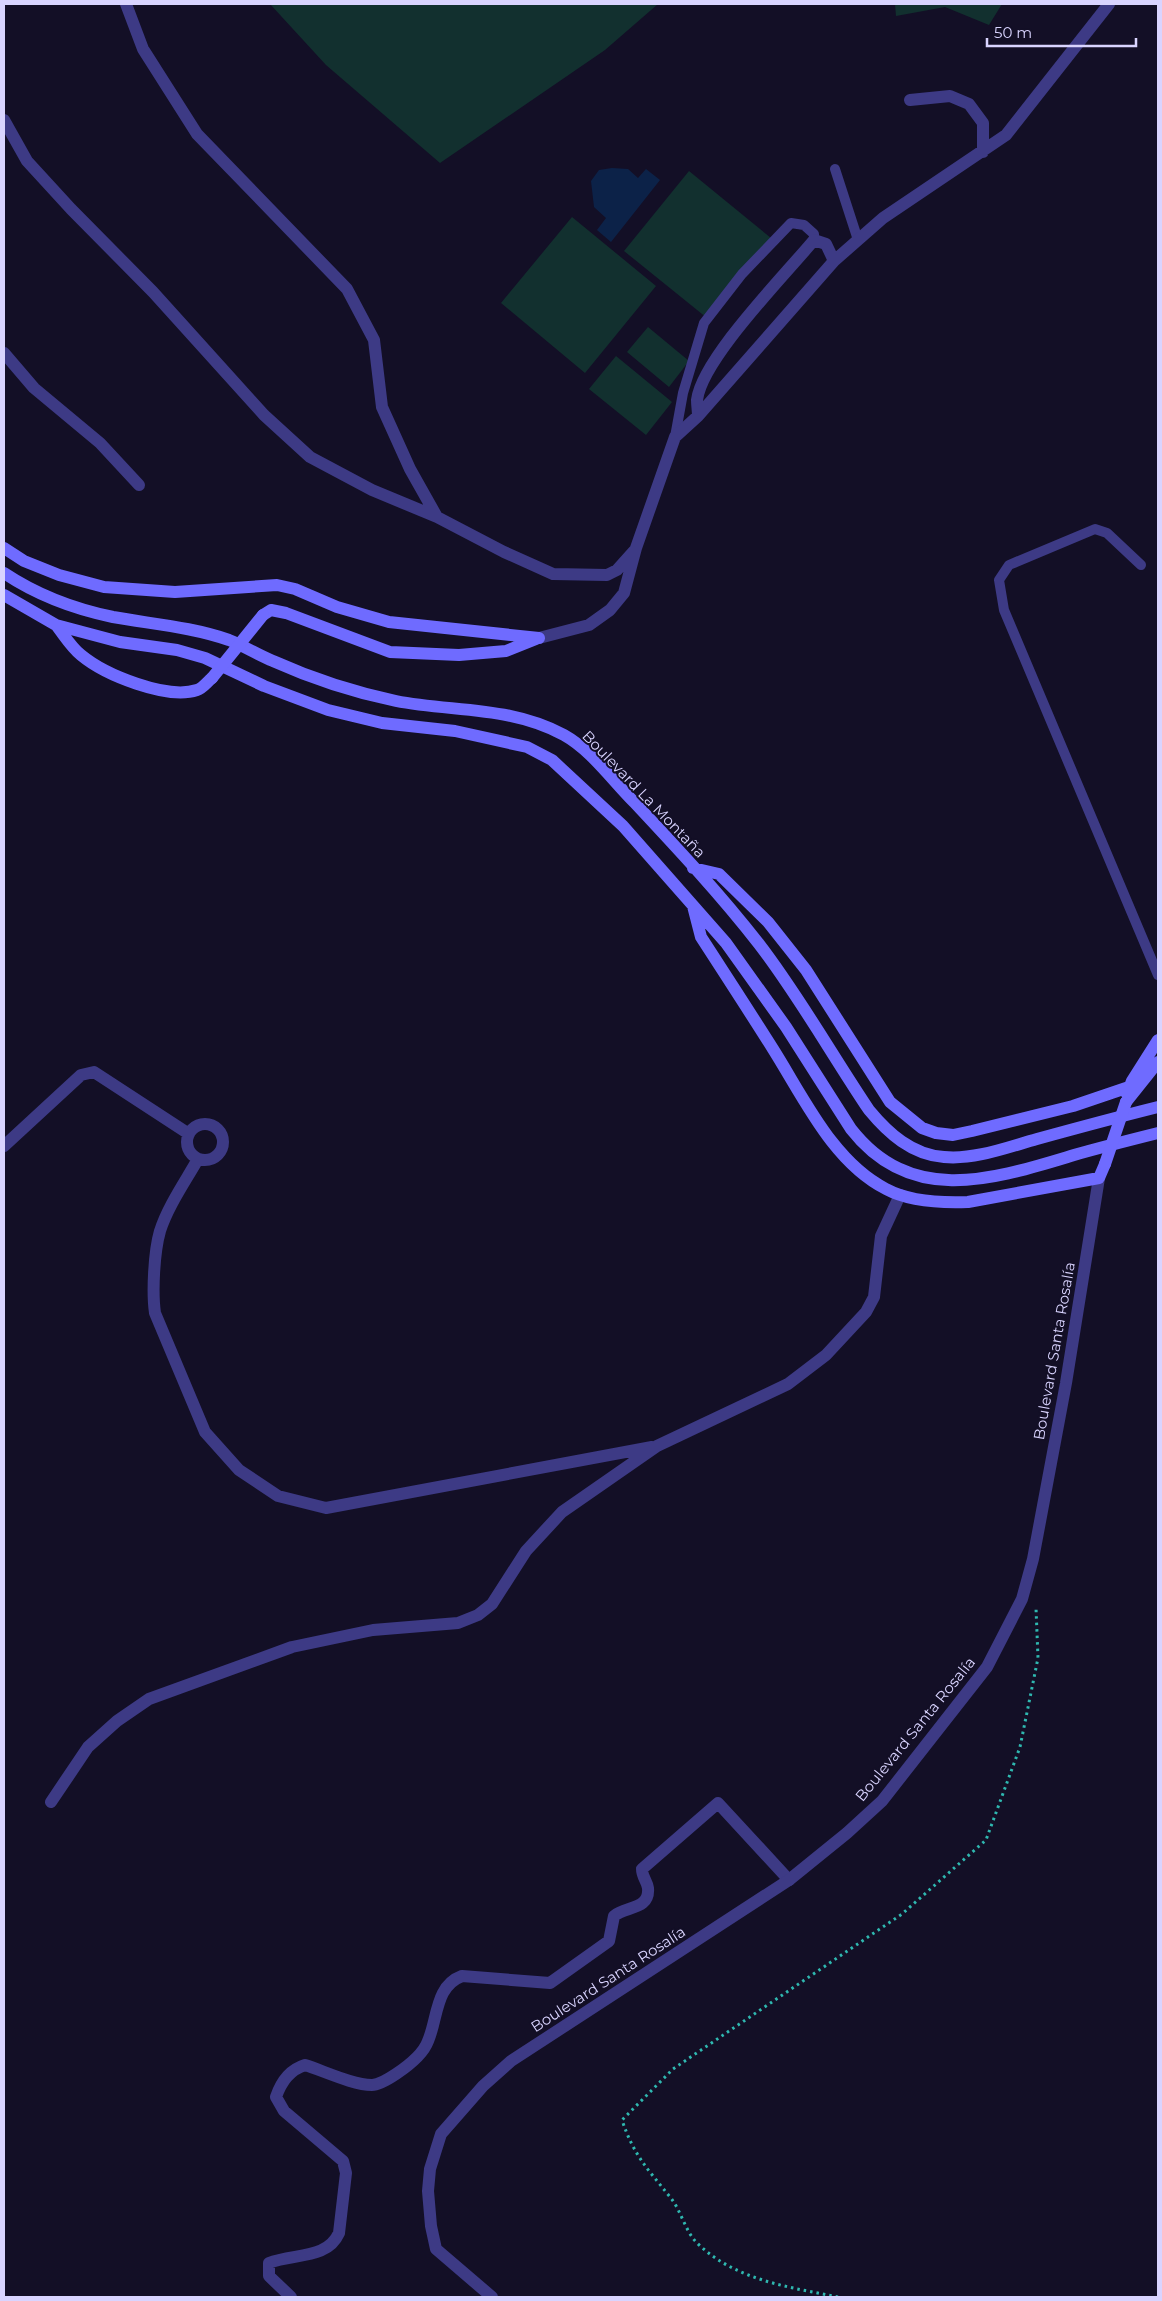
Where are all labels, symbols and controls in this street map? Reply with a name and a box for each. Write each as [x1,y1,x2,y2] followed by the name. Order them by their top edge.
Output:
[987,15,1136,47] scale bar
[994,23,1032,42] text: 50 m
[578,726,710,862] street label: Boulevard La Montaña
[1029,1260,1079,1442] street label: Boulevard Santa Rosalía
[851,1653,979,1805] street label: Boulevard Santa Rosalía
[527,1922,689,2036] street label: Boulevard Santa Rosalía

